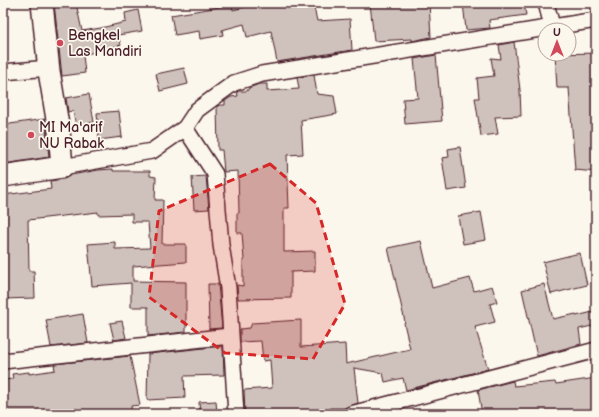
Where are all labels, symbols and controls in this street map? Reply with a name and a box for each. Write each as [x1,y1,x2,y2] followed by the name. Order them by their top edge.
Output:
[537,22,577,62] north arrow
[553,26,561,39] text: U
[68,27,142,60] place label: Bengkel Las Mandiri
[55,38,65,48] marker: Bengkel Las Mandiri
[39,119,104,152] place label: MI Ma'arif NU Rabak
[26,130,36,140] marker: MI Ma'arif NU Rabak

